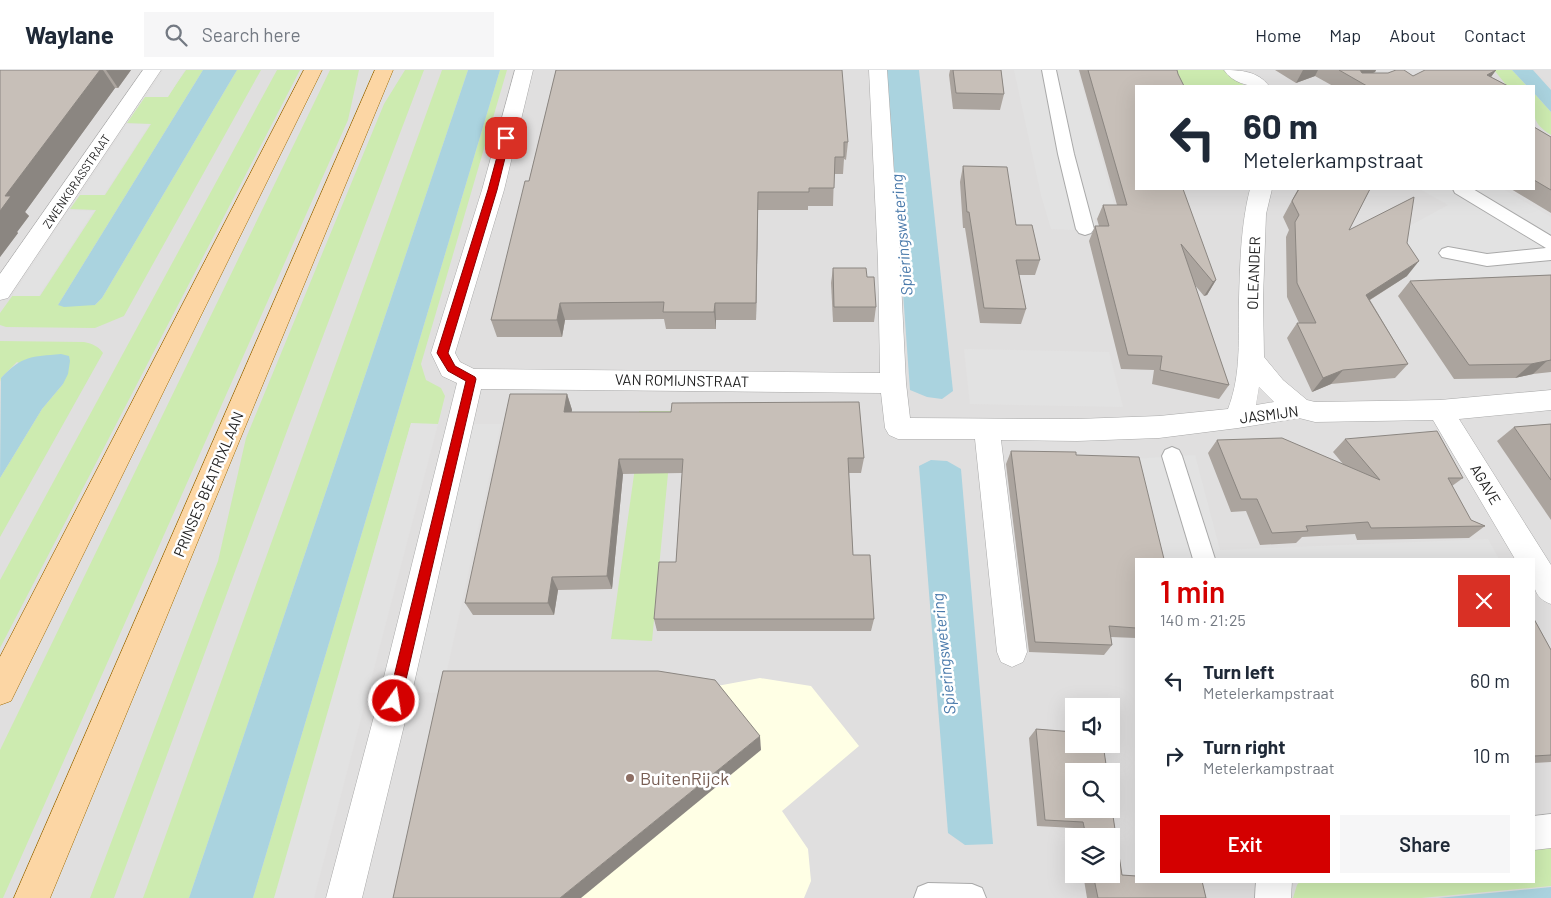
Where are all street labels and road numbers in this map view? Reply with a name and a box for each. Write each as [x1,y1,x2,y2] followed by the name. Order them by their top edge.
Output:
[39,131,113,231] street label: ZWENKGRASSTRAAT
[1243,236,1263,310] street label: OLEANDER
[615,370,749,390] street label: VAN ROMIJNSTRAAT
[1238,401,1300,427] street label: JASMIJN
[169,409,247,559] street label: PRINSES BEATRIXLAAN
[1467,460,1505,508] street label: AGAVE

